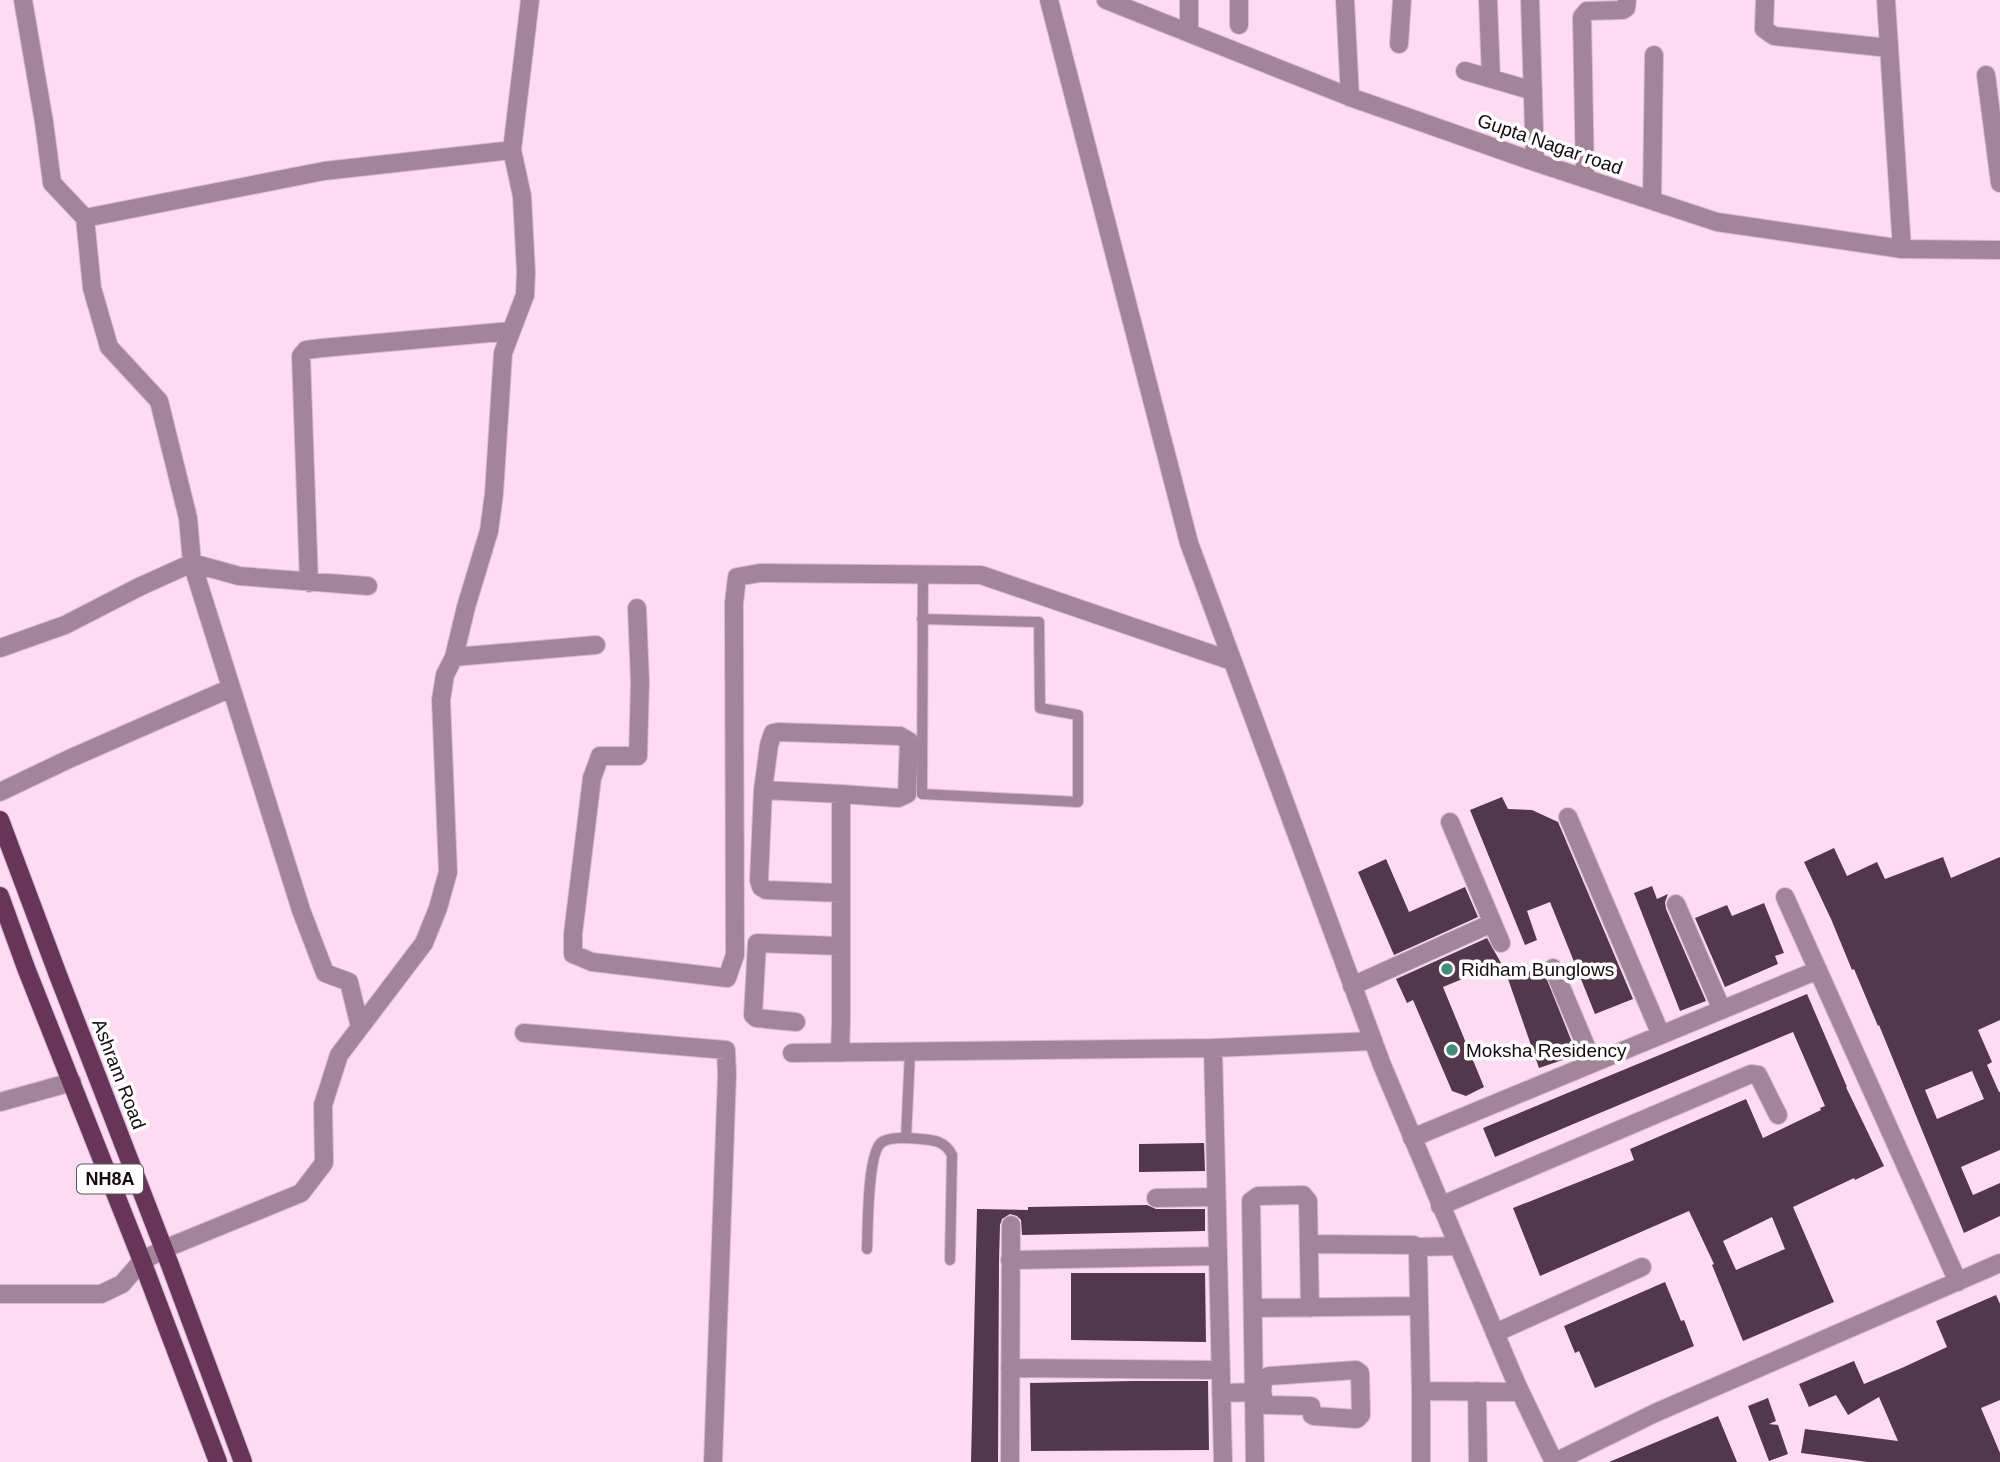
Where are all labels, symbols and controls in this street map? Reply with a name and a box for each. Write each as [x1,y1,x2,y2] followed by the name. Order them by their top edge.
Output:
[1475,109,1625,179] street label: Gupta Nagar road
[1461,959,1614,980] place label: Ridham Bunglows
[1439,961,1455,977] marker: Ridham Bunglows
[88,1016,150,1132] street label: Ashram Road
[1466,1040,1627,1061] place label: Moksha Residency
[1444,1042,1460,1058] marker: Moksha Residency
[77,1164,143,1194] road number: NH8A

